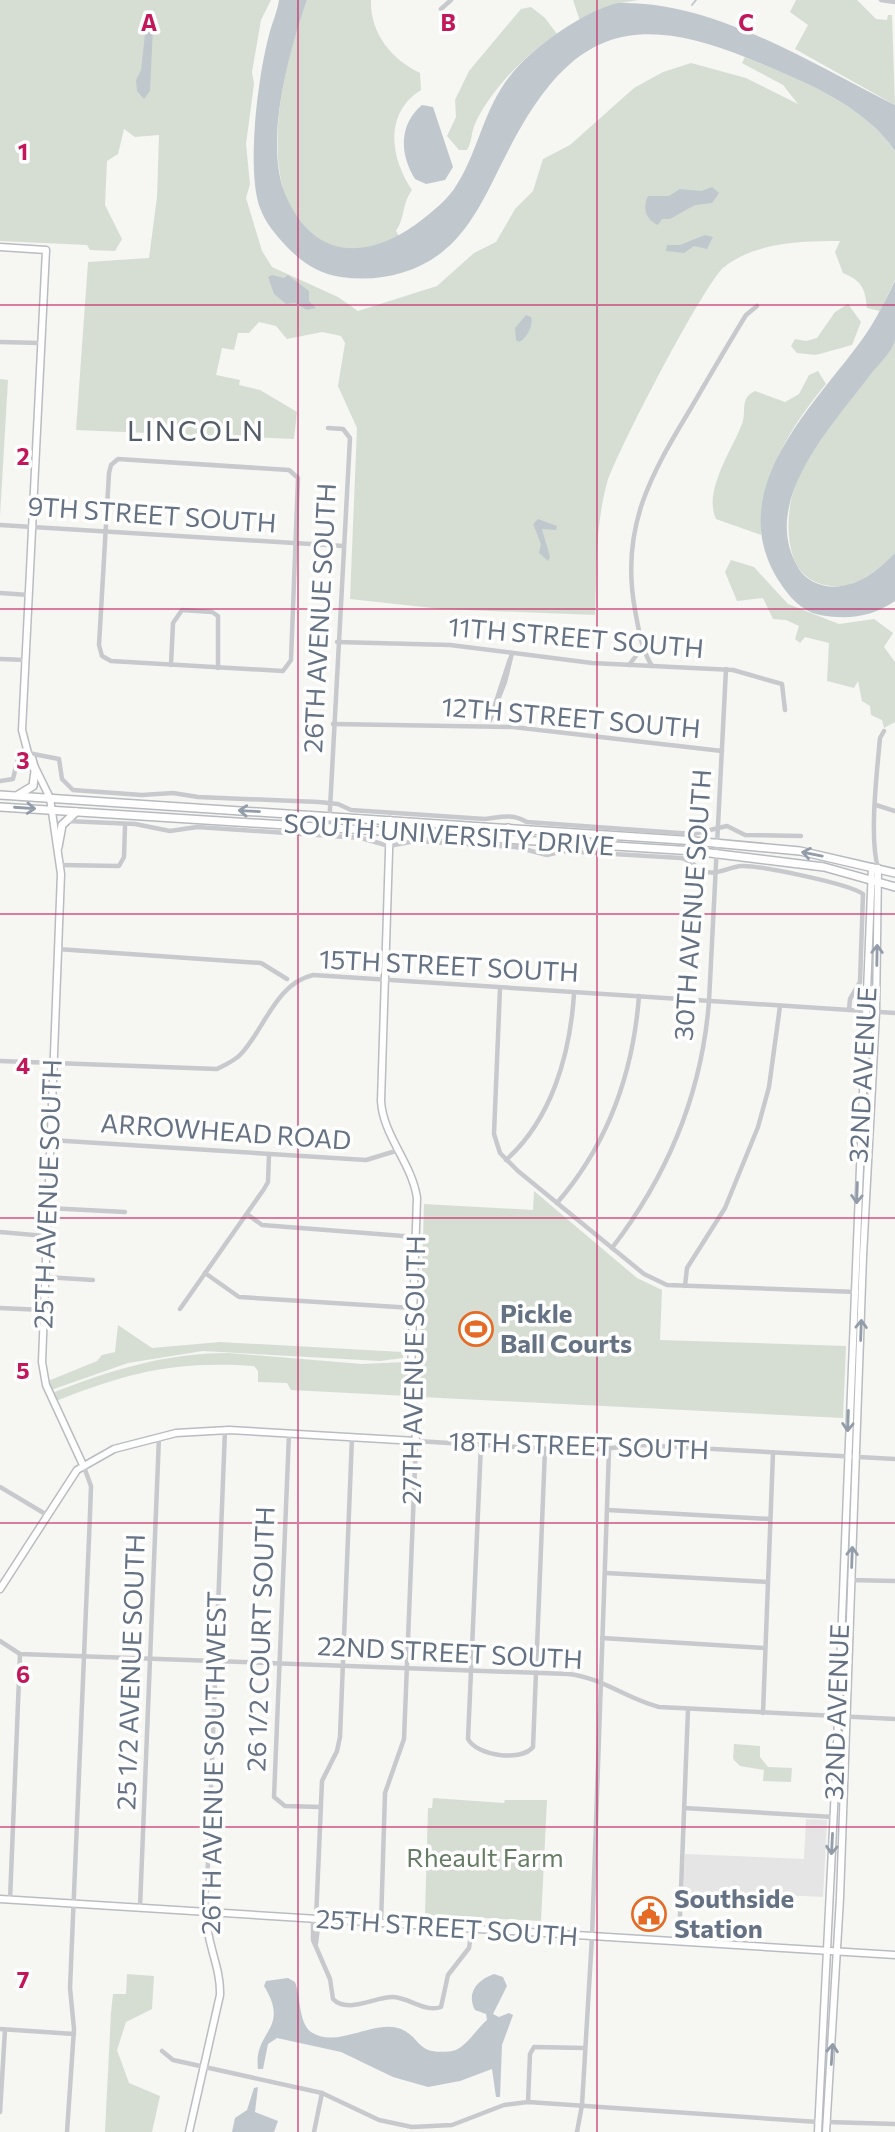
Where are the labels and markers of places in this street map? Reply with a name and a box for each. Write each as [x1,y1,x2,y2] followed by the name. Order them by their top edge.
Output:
[500,1297,632,1358] place label: Pickle Ball Courts
[457,1310,495,1348] sports icon: Pickle Ball Courts
[674,1882,794,1943] place label: Southside Station
[630,1895,668,1933] public building icon: Southside Station

